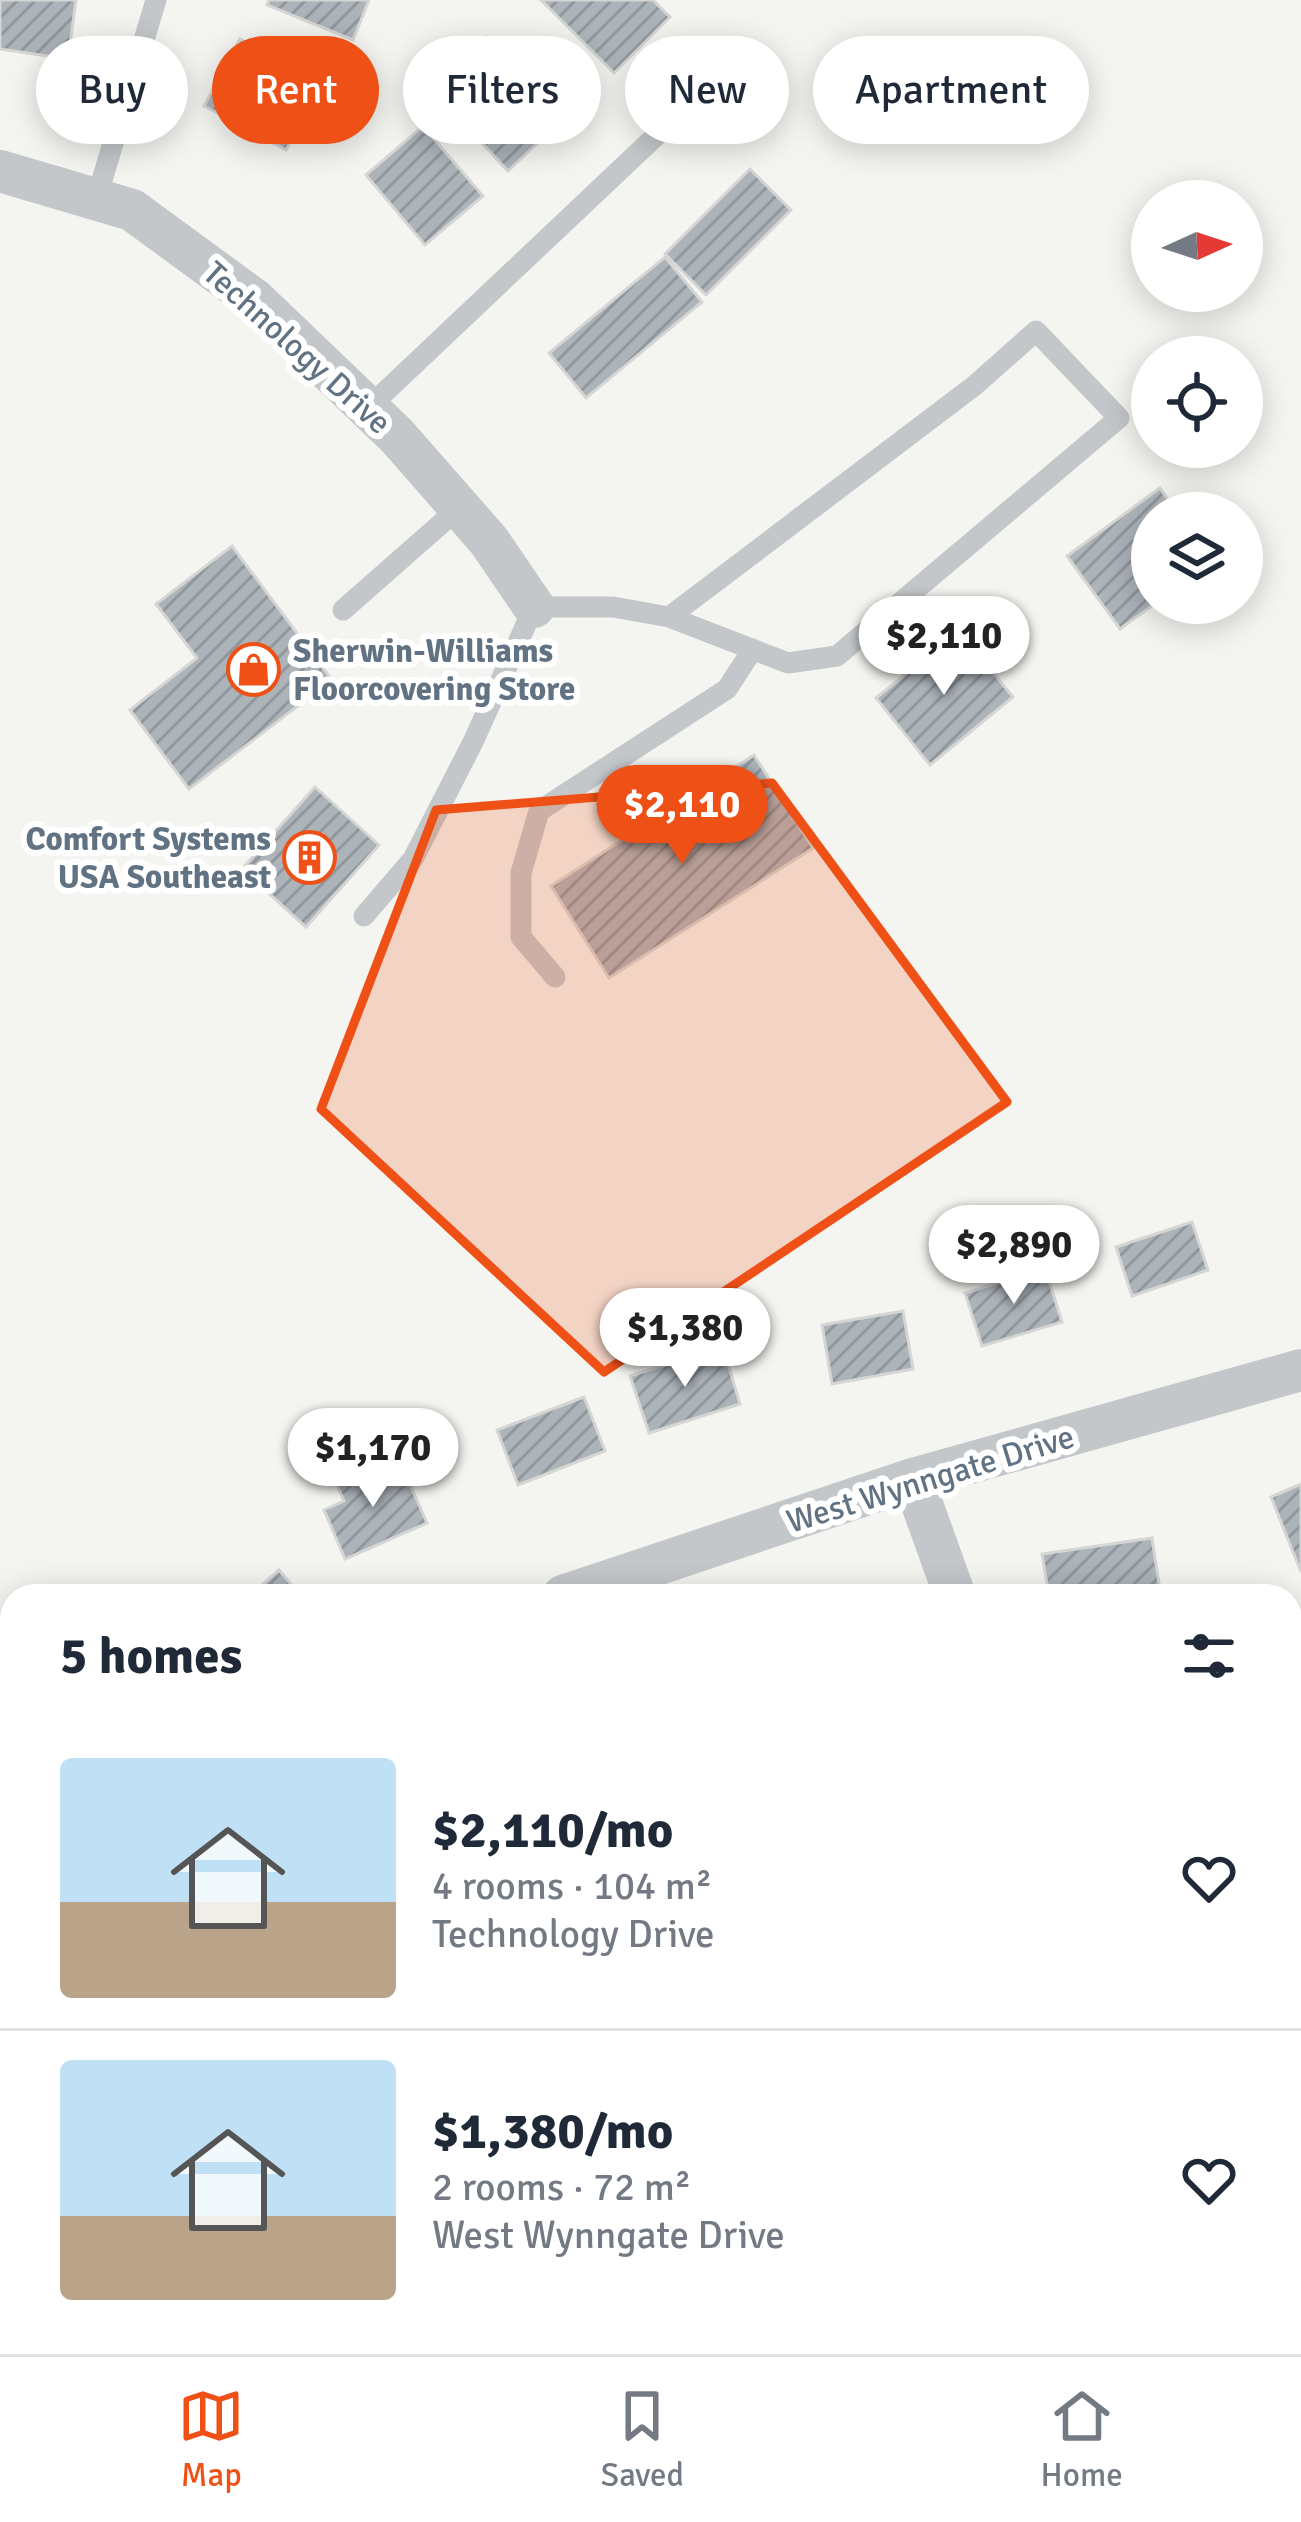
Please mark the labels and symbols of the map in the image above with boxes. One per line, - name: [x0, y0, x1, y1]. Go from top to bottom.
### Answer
- north arrow: [1131, 180, 1263, 312]
- street label: Technology Drive: [194, 253, 400, 443]
- pin: $2,110: [846, 596, 1042, 698]
- place label: Sherwin-Williams Floorcovering Store: [293, 631, 575, 710]
- shop icon: Sherwin-Williams Floorcovering Store: [226, 641, 282, 697]
- pin: $2,110: [584, 765, 780, 867]
- place label: Comfort Systems USA Southeast: [26, 819, 271, 898]
- building icon: Comfort Systems USA Southeast: [282, 829, 338, 885]
- pin: $2,890: [916, 1205, 1112, 1307]
- pin: $1,380: [587, 1288, 783, 1390]
- pin: $1,170: [275, 1408, 471, 1510]
- street label: West Wynngate Drive: [782, 1416, 1079, 1543]

